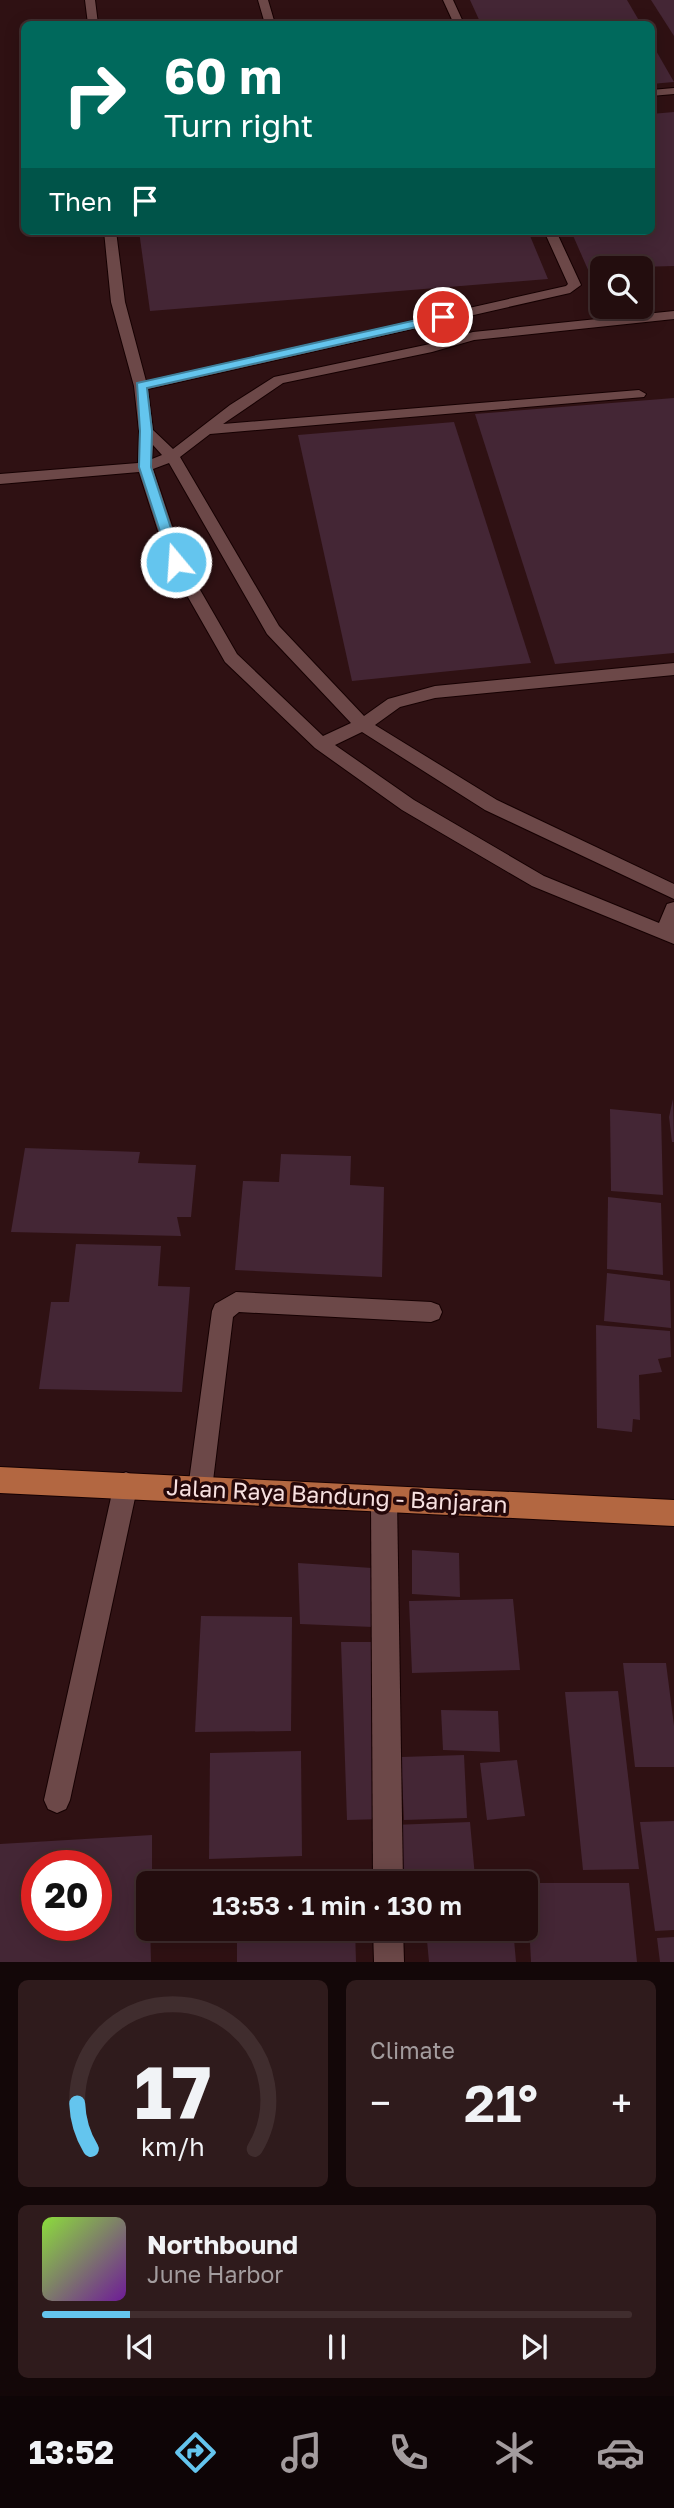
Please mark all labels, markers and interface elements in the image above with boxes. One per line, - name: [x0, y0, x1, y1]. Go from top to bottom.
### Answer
- text: 60 m: [164, 46, 282, 105]
- icon: right: [49, 49, 140, 140]
- text: Turn right: [164, 106, 313, 144]
- icon: arrive: [126, 182, 164, 220]
- text: Then: [49, 186, 112, 217]
- map controls: [590, 256, 653, 319]
- button: search: [590, 256, 653, 319]
- pin: [413, 287, 473, 347]
- icon: arrive: [424, 298, 462, 336]
- position arrow: [139, 525, 213, 599]
- street label: Jalan Raya Bandung - Banjaran: [166, 1472, 508, 1518]
- speed limit sign: 20: [21, 1850, 112, 1941]
- text: 13:53 · 1 min · 130 m: [212, 1890, 462, 1921]
- text: Climate: [370, 2036, 455, 2064]
- text: 17: [134, 2049, 212, 2136]
- text: 21°: [464, 2071, 538, 2133]
- text: −: [370, 2080, 391, 2125]
- text: +: [611, 2080, 632, 2125]
- text: km/h: [141, 2131, 205, 2162]
- text: Northbound: [147, 2229, 298, 2260]
- text: June Harbor: [147, 2260, 283, 2288]
- icon: previous: [121, 2328, 159, 2366]
- icon: pause: [318, 2328, 356, 2366]
- icon: next: [515, 2328, 553, 2366]
- icon: directions: [171, 2428, 220, 2477]
- icon: music: [277, 2428, 326, 2477]
- icon: phone: [384, 2428, 433, 2477]
- icon: climate: [490, 2428, 539, 2477]
- icon: car: [596, 2428, 645, 2477]
- text: 13:52: [29, 2433, 114, 2471]

